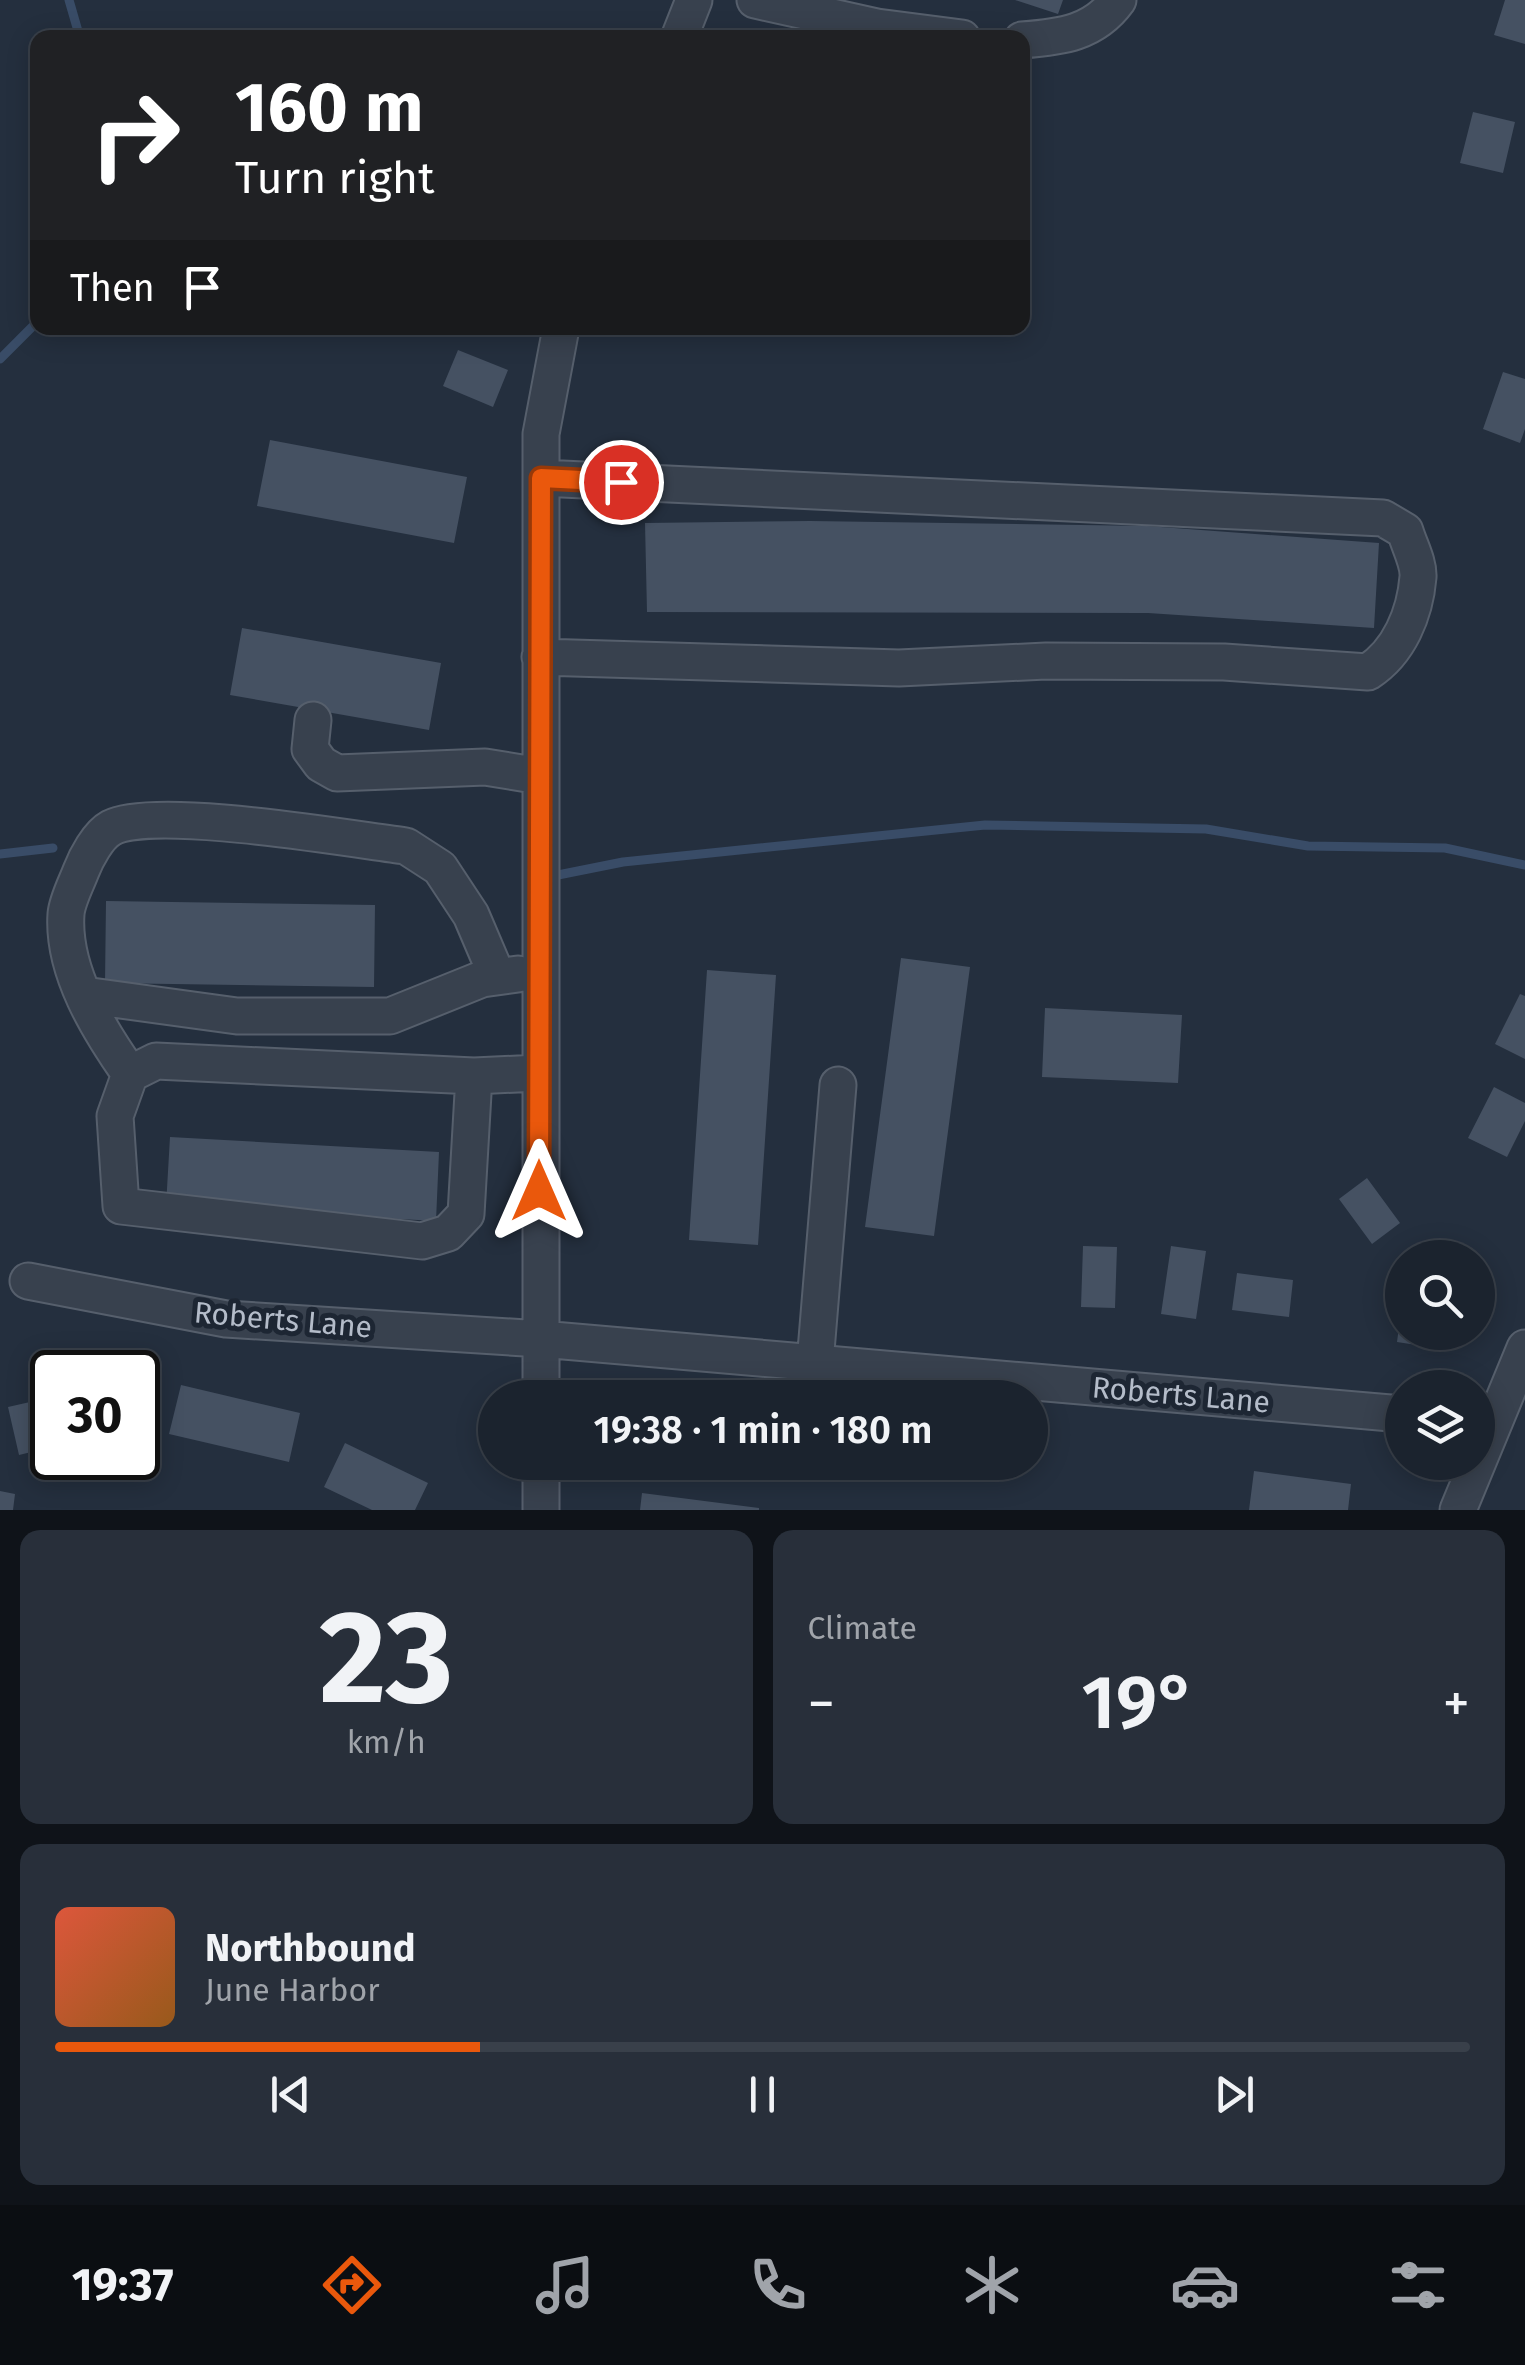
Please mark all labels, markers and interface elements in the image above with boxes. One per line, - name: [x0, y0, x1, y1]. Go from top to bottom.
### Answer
- text: 160 m: [235, 66, 424, 150]
- icon: right: [70, 70, 200, 200]
- text: Turn right: [235, 151, 434, 205]
- icon: arrive: [175, 260, 230, 315]
- text: Then: [70, 265, 155, 311]
- pin: [579, 440, 664, 525]
- icon: arrive: [594, 455, 649, 510]
- position arrow: [487, 1139, 591, 1243]
- map controls: [1385, 1240, 1495, 1480]
- button: search: [1385, 1240, 1495, 1350]
- street label: Roberts Lane: [192, 1294, 374, 1346]
- speed limit sign: 30: [30, 1350, 160, 1480]
- street label: Roberts Lane: [1090, 1369, 1272, 1421]
- button: layers: [1385, 1370, 1495, 1480]
- text: 19:38 · 1 min · 180 m: [594, 1407, 932, 1453]
- text: 23: [319, 1580, 453, 1736]
- text: Climate: [808, 1609, 917, 1647]
- text: 19°: [1081, 1658, 1196, 1748]
- text: −: [808, 1671, 835, 1737]
- text: +: [1443, 1671, 1470, 1737]
- text: km/h: [347, 1723, 426, 1761]
- text: Northbound: [205, 1925, 416, 1971]
- text: June Harbor: [205, 1971, 380, 2009]
- icon: previous: [263, 2067, 318, 2122]
- icon: pause: [735, 2067, 790, 2122]
- icon: next: [1207, 2067, 1262, 2122]
- icon: directions: [317, 2250, 387, 2320]
- icon: music: [530, 2250, 600, 2320]
- icon: phone: [743, 2250, 813, 2320]
- icon: climate: [957, 2250, 1027, 2320]
- icon: car: [1170, 2250, 1240, 2320]
- icon: filters: [1383, 2250, 1453, 2320]
- text: 19:37: [72, 2258, 173, 2312]

